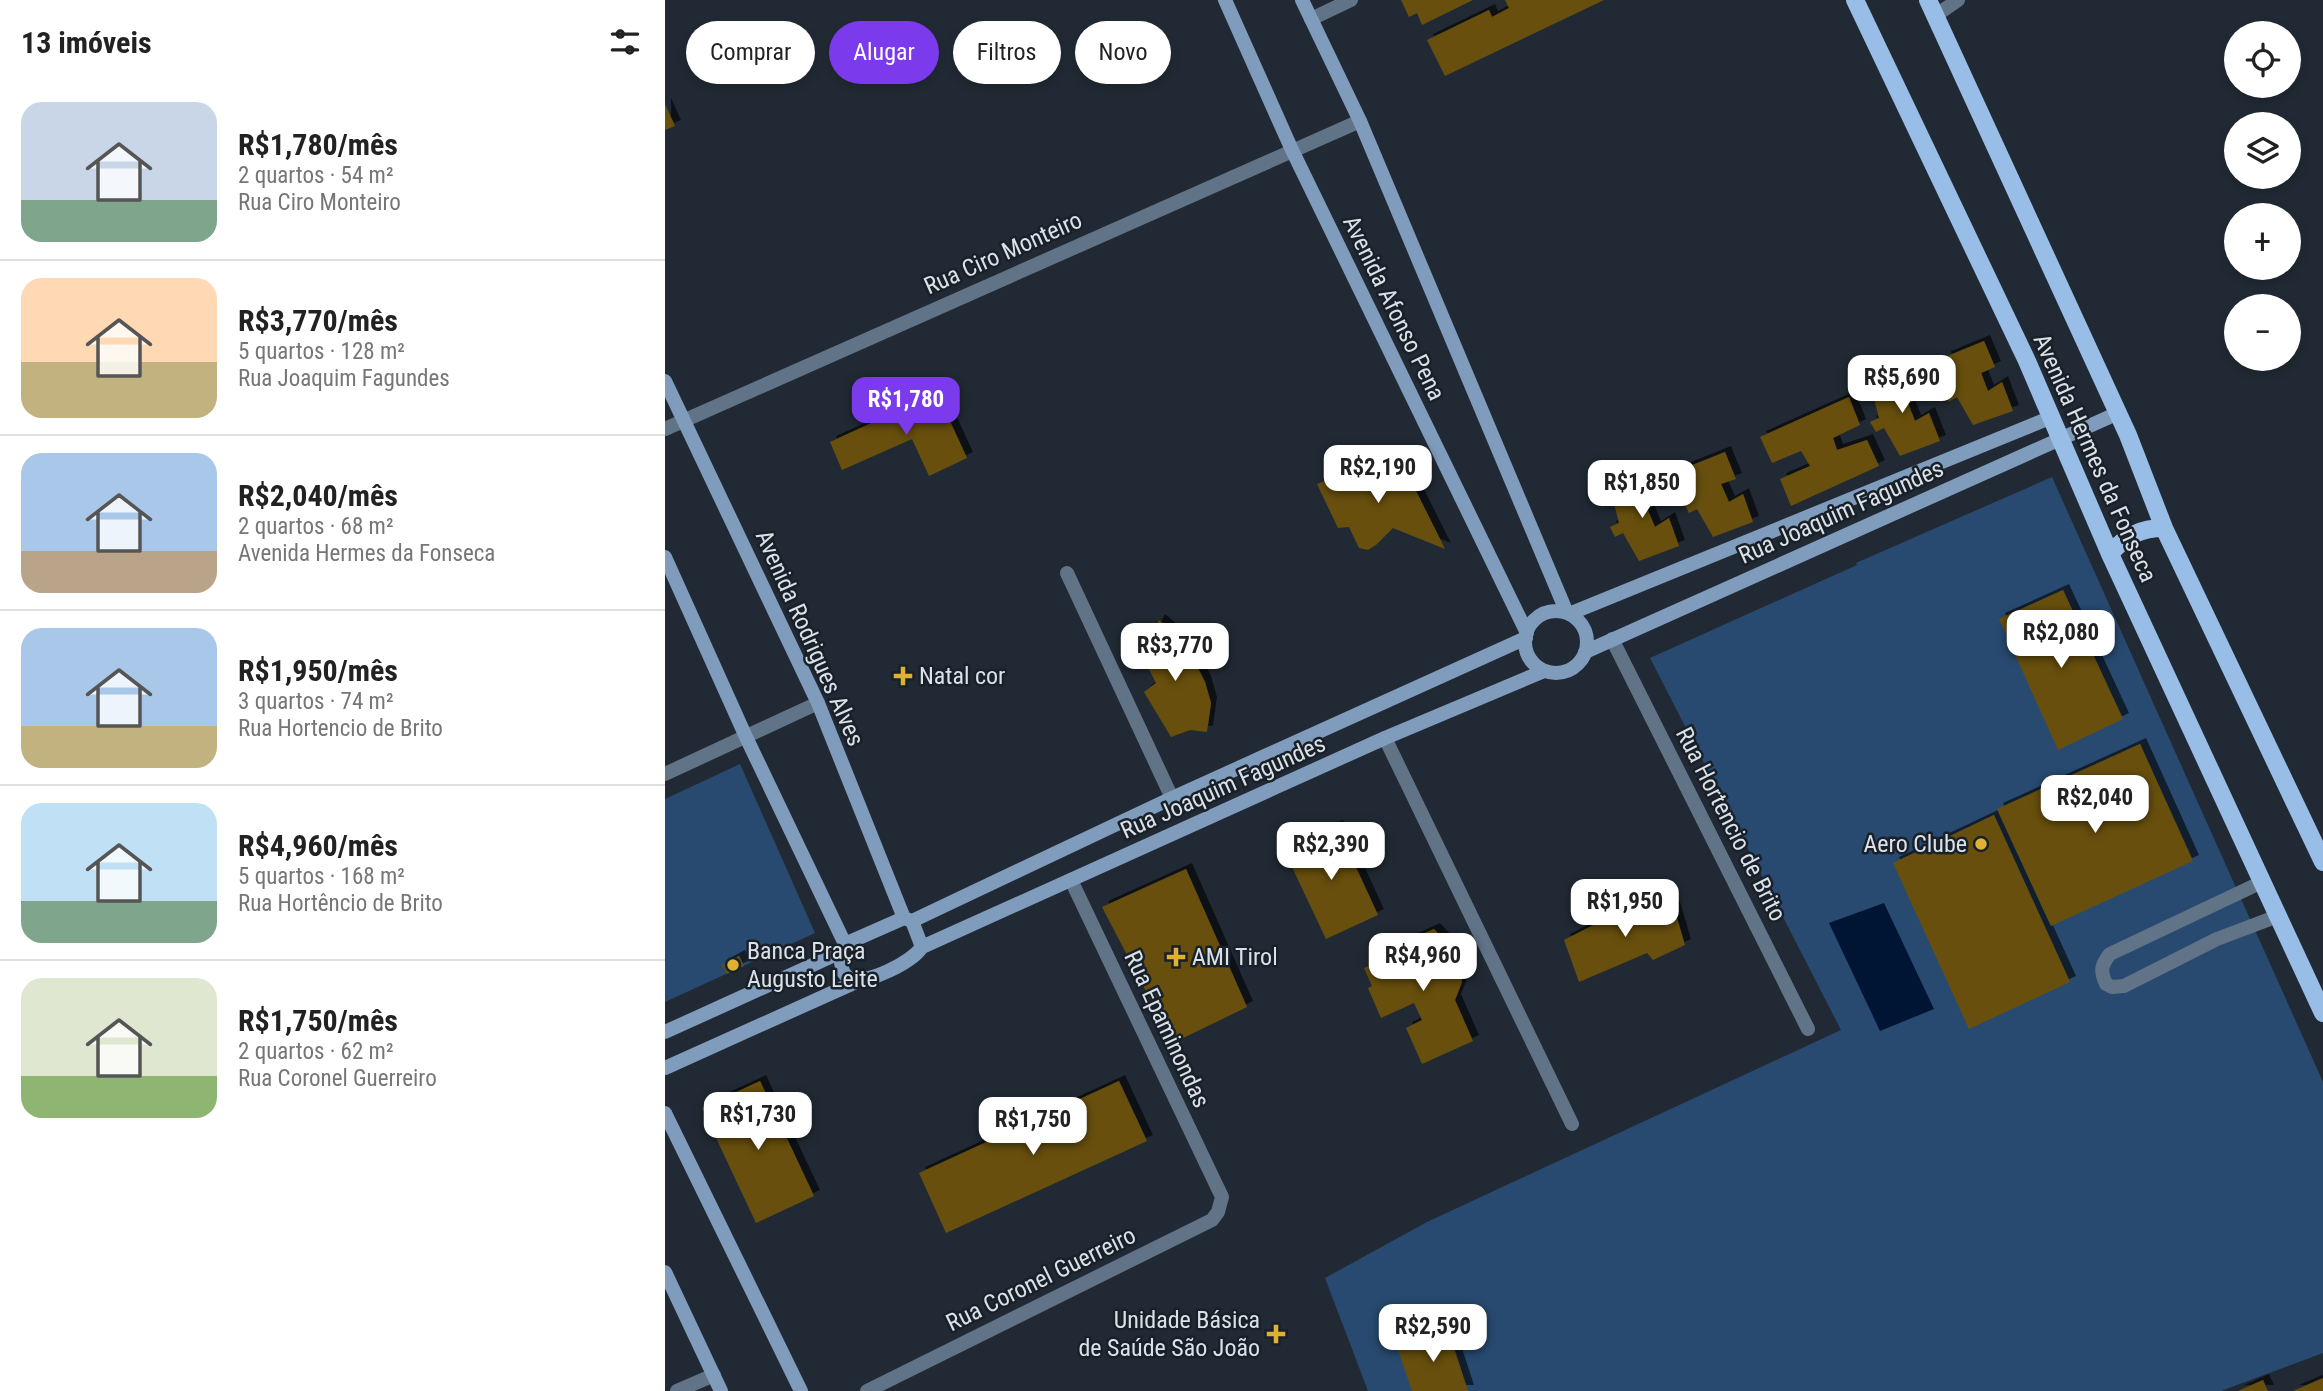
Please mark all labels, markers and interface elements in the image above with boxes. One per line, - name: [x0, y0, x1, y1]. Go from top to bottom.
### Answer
- chip: Comprar: [686, 21, 815, 84]
- chip: Alugar: [829, 21, 939, 84]
- chip: Filtros: [953, 21, 1061, 84]
- chip: Novo: [1075, 21, 1171, 84]
- map controls: [2224, 21, 2301, 371]
- button: locate: [2224, 21, 2301, 98]
- icon: filters: [606, 23, 644, 61]
- text: 13 imóveis: [21, 25, 152, 60]
- button: layers: [2224, 112, 2301, 189]
- text: R$1,780/mês: [238, 127, 398, 162]
- icon: home: [77, 130, 161, 214]
- text: 2 quartos · 54 m²: [238, 162, 394, 189]
- text: Rua Ciro Monteiro: [238, 189, 401, 216]
- button: +: [2224, 203, 2301, 280]
- street label: Rua Ciro Monteiro: [920, 206, 1086, 300]
- street label: Avenida Afonso Pena: [1337, 211, 1451, 405]
- button: −: [2224, 294, 2301, 371]
- text: R$3,770/mês: [238, 303, 398, 338]
- icon: home: [77, 306, 161, 390]
- street label: Avenida Hermes da Fonseca: [2028, 330, 2162, 586]
- text: 5 quartos · 128 m²: [238, 338, 405, 365]
- pin: R$5,690: [1837, 356, 1967, 415]
- text: R$5,690: [1864, 364, 1940, 391]
- text: Rua Joaquim Fagundes: [238, 365, 450, 392]
- pin: R$1,780: [841, 378, 971, 437]
- text: R$1,780: [868, 386, 944, 413]
- pin: R$2,190: [1313, 446, 1443, 505]
- text: R$2,190: [1340, 454, 1416, 481]
- street label: Rua Joaquim Fagundes: [1734, 454, 1948, 570]
- pin: R$1,850: [1577, 461, 1707, 520]
- text: R$1,850: [1604, 469, 1680, 496]
- text: R$2,040/mês: [238, 478, 398, 513]
- icon: home: [77, 481, 161, 565]
- text: 2 quartos · 68 m²: [238, 513, 394, 540]
- street label: Avenida Rodrigues Alves: [750, 526, 870, 750]
- text: Avenida Hermes da Fonseca: [238, 540, 495, 567]
- pin: R$2,080: [1996, 610, 2126, 670]
- text: R$2,080: [2023, 619, 2099, 646]
- pin: R$3,770: [1110, 624, 1240, 683]
- text: R$3,770: [1137, 632, 1213, 659]
- text: R$1,950/mês: [238, 653, 398, 688]
- icon: home: [77, 656, 161, 740]
- place label: Natal cor: [919, 662, 1005, 690]
- marker: Natal cor: [893, 666, 913, 686]
- text: 3 quartos · 74 m²: [238, 688, 394, 715]
- text: Rua Hortencio de Brito: [238, 715, 443, 742]
- street label: Rua Hortencio de Brito: [1670, 722, 1792, 926]
- street label: Rua Joaquim Fagundes: [1116, 729, 1330, 845]
- pin: R$2,040: [2030, 776, 2160, 835]
- text: R$2,040: [2057, 784, 2133, 811]
- pin: R$2,390: [1266, 822, 1396, 882]
- text: R$4,960/mês: [238, 828, 398, 863]
- place label: Aero Clube: [1863, 830, 1967, 858]
- icon: home: [77, 831, 161, 915]
- text: R$2,390: [1293, 831, 1369, 858]
- marker: Aero Clube: [1973, 836, 1989, 852]
- text: 5 quartos · 168 m²: [238, 863, 405, 890]
- pin: R$1,950: [1560, 880, 1690, 939]
- text: R$1,950: [1587, 888, 1663, 915]
- text: Rua Hortêncio de Brito: [238, 890, 443, 917]
- pin: R$4,960: [1358, 934, 1488, 993]
- place label: Banca Praça Augusto Leite: [747, 937, 878, 993]
- text: R$4,960: [1385, 942, 1461, 969]
- place label: AMI Tirol: [1192, 943, 1278, 971]
- street label: Rua Epaminondas: [1118, 946, 1216, 1112]
- marker: AMI Tirol: [1166, 947, 1186, 967]
- marker: Banca Praça Augusto Leite: [725, 957, 741, 973]
- text: R$1,750/mês: [238, 1003, 398, 1038]
- icon: home: [77, 1006, 161, 1090]
- text: 2 quartos · 62 m²: [238, 1038, 394, 1065]
- text: Rua Coronel Guerreiro: [238, 1065, 437, 1092]
- pin: R$1,730: [693, 1092, 823, 1152]
- pin: R$1,750: [968, 1098, 1098, 1157]
- text: R$1,730: [720, 1101, 796, 1128]
- text: R$1,750: [995, 1106, 1071, 1133]
- street label: Rua Coronel Guerreiro: [942, 1221, 1140, 1337]
- pin: R$2,590: [1368, 1304, 1498, 1364]
- place label: Unidade Básica de Saúde São João: [1078, 1306, 1260, 1362]
- text: R$2,590: [1395, 1313, 1471, 1340]
- marker: Unidade Básica de Saúde São João: [1266, 1324, 1286, 1344]

